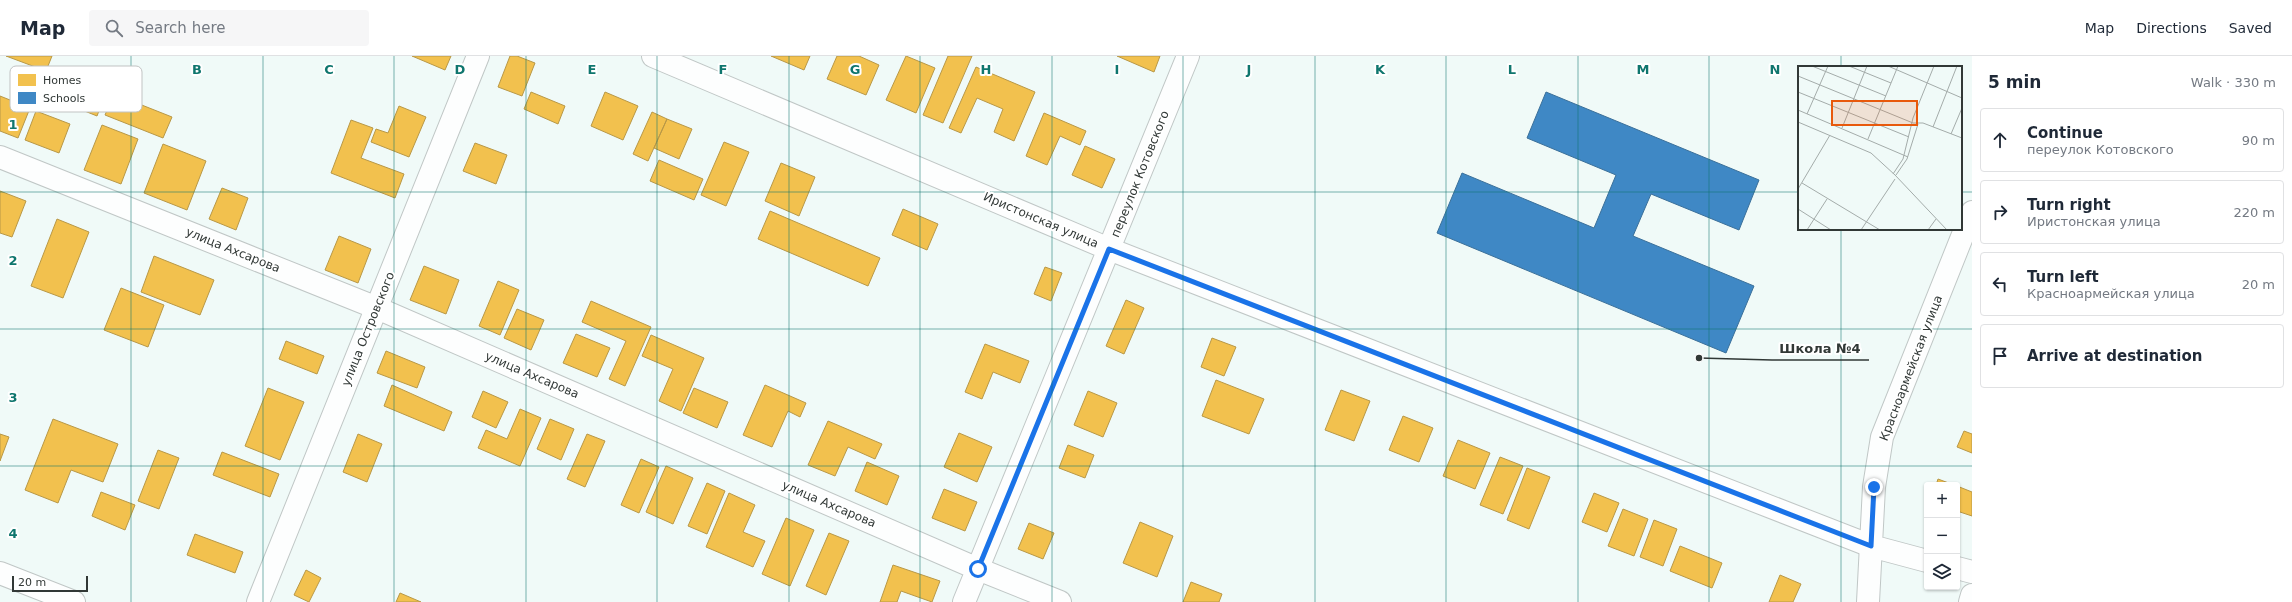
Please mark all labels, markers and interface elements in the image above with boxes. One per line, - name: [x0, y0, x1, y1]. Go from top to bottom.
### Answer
- search box: [89, 10, 369, 46]
- text: Map: [20, 17, 65, 39]
- icon: search: [103, 17, 125, 39]
- text: Search here: [135, 19, 225, 37]
- text: Map: [2085, 20, 2114, 36]
- text: Directions: [2136, 20, 2207, 36]
- text: Saved: [2229, 20, 2272, 36]
- text: B: [192, 62, 202, 77]
- text: C: [324, 62, 334, 77]
- text: D: [455, 62, 466, 77]
- text: E: [588, 62, 596, 77]
- text: F: [719, 62, 727, 77]
- text: G: [850, 62, 860, 77]
- text: H: [981, 62, 991, 77]
- text: I: [1115, 62, 1119, 77]
- text: J: [1246, 62, 1251, 77]
- text: K: [1375, 62, 1386, 77]
- text: L: [1508, 62, 1516, 77]
- text: M: [1637, 62, 1649, 77]
- text: N: [1770, 62, 1780, 77]
- legend: [10, 66, 142, 112]
- inset map: [1798, 66, 1962, 230]
- text: 5 min: [1988, 72, 2041, 92]
- text: Homes: [43, 74, 81, 87]
- text: Walk · 330 m: [2191, 75, 2276, 90]
- text: Schools: [43, 92, 86, 105]
- street label: переулок Котовского: [1108, 109, 1172, 239]
- text: 1: [8, 117, 18, 132]
- text: Continue: [2027, 124, 2103, 142]
- icon: ahead: [1989, 129, 2011, 151]
- text: 90 m: [2242, 133, 2275, 148]
- text: переулок Котовского: [2027, 142, 2174, 157]
- street label: Иристонская улица: [981, 189, 1101, 251]
- text: Turn right: [2027, 196, 2111, 214]
- icon: right: [1989, 201, 2011, 223]
- text: 220 m: [2233, 205, 2275, 220]
- text: Иристонская улица: [2027, 214, 2161, 229]
- street label: улица Ахсарова: [184, 225, 282, 275]
- text: 2: [8, 253, 18, 268]
- text: Turn left: [2027, 268, 2099, 286]
- street label: улица Островского: [339, 270, 397, 388]
- icon: left: [1989, 273, 2011, 295]
- text: 20 m: [2242, 277, 2275, 292]
- text: Красноармейская улица: [2027, 286, 2195, 301]
- street label: Красноармейская улица: [1877, 293, 1945, 443]
- callout: Школа №4: [1772, 335, 1869, 360]
- text: Школа №4: [1779, 341, 1861, 356]
- icon: arrive: [1989, 345, 2011, 367]
- text: Arrive at destination: [2027, 347, 2202, 365]
- street label: улица Ахсарова: [483, 349, 581, 401]
- text: 3: [8, 390, 18, 405]
- street label: улица Ахсарова: [780, 478, 878, 530]
- route end: [1865, 478, 1883, 496]
- map controls: [1924, 482, 1960, 590]
- button: +: [1924, 482, 1960, 518]
- button: −: [1924, 518, 1960, 554]
- text: 4: [8, 526, 18, 541]
- button: layers: [1924, 554, 1960, 590]
- route start: [969, 560, 987, 578]
- scale bar: [12, 574, 88, 593]
- text: 20 m: [18, 576, 46, 589]

